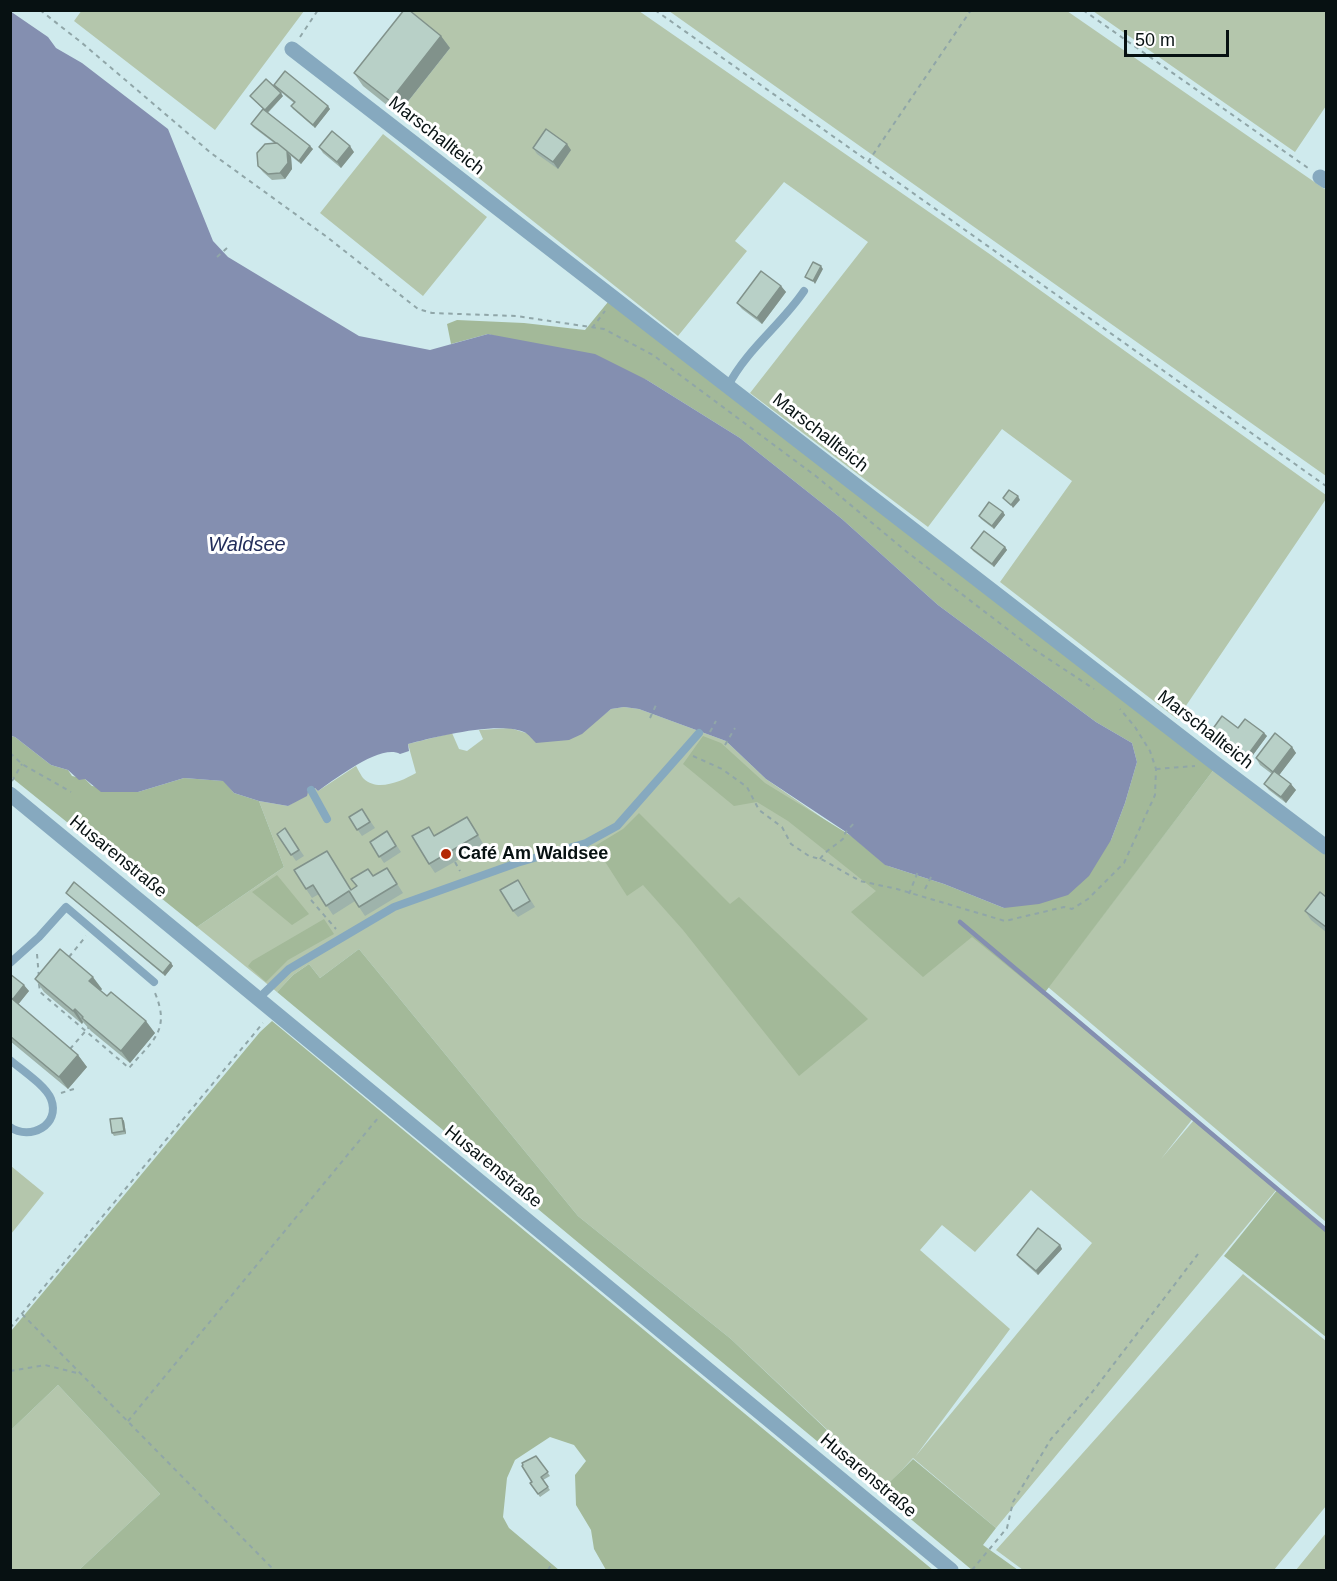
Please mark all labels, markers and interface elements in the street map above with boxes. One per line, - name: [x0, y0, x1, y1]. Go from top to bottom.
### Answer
- scale bar: [1127, 18, 1232, 56]
- text: 50 m: [1135, 30, 1175, 50]
- street label: Marschallteich: [384, 92, 488, 180]
- street label: Marschallteich: [768, 389, 872, 477]
- water label: Waldsee: [208, 533, 286, 557]
- street label: Marschallteich: [1153, 686, 1257, 774]
- street label: Husarenstraße: [65, 811, 171, 903]
- place label: Café Am Waldsee: [458, 843, 608, 865]
- marker: Café Am Waldsee: [439, 847, 453, 861]
- street label: Husarenstraße: [440, 1121, 546, 1213]
- street label: Husarenstraße: [815, 1429, 921, 1523]

